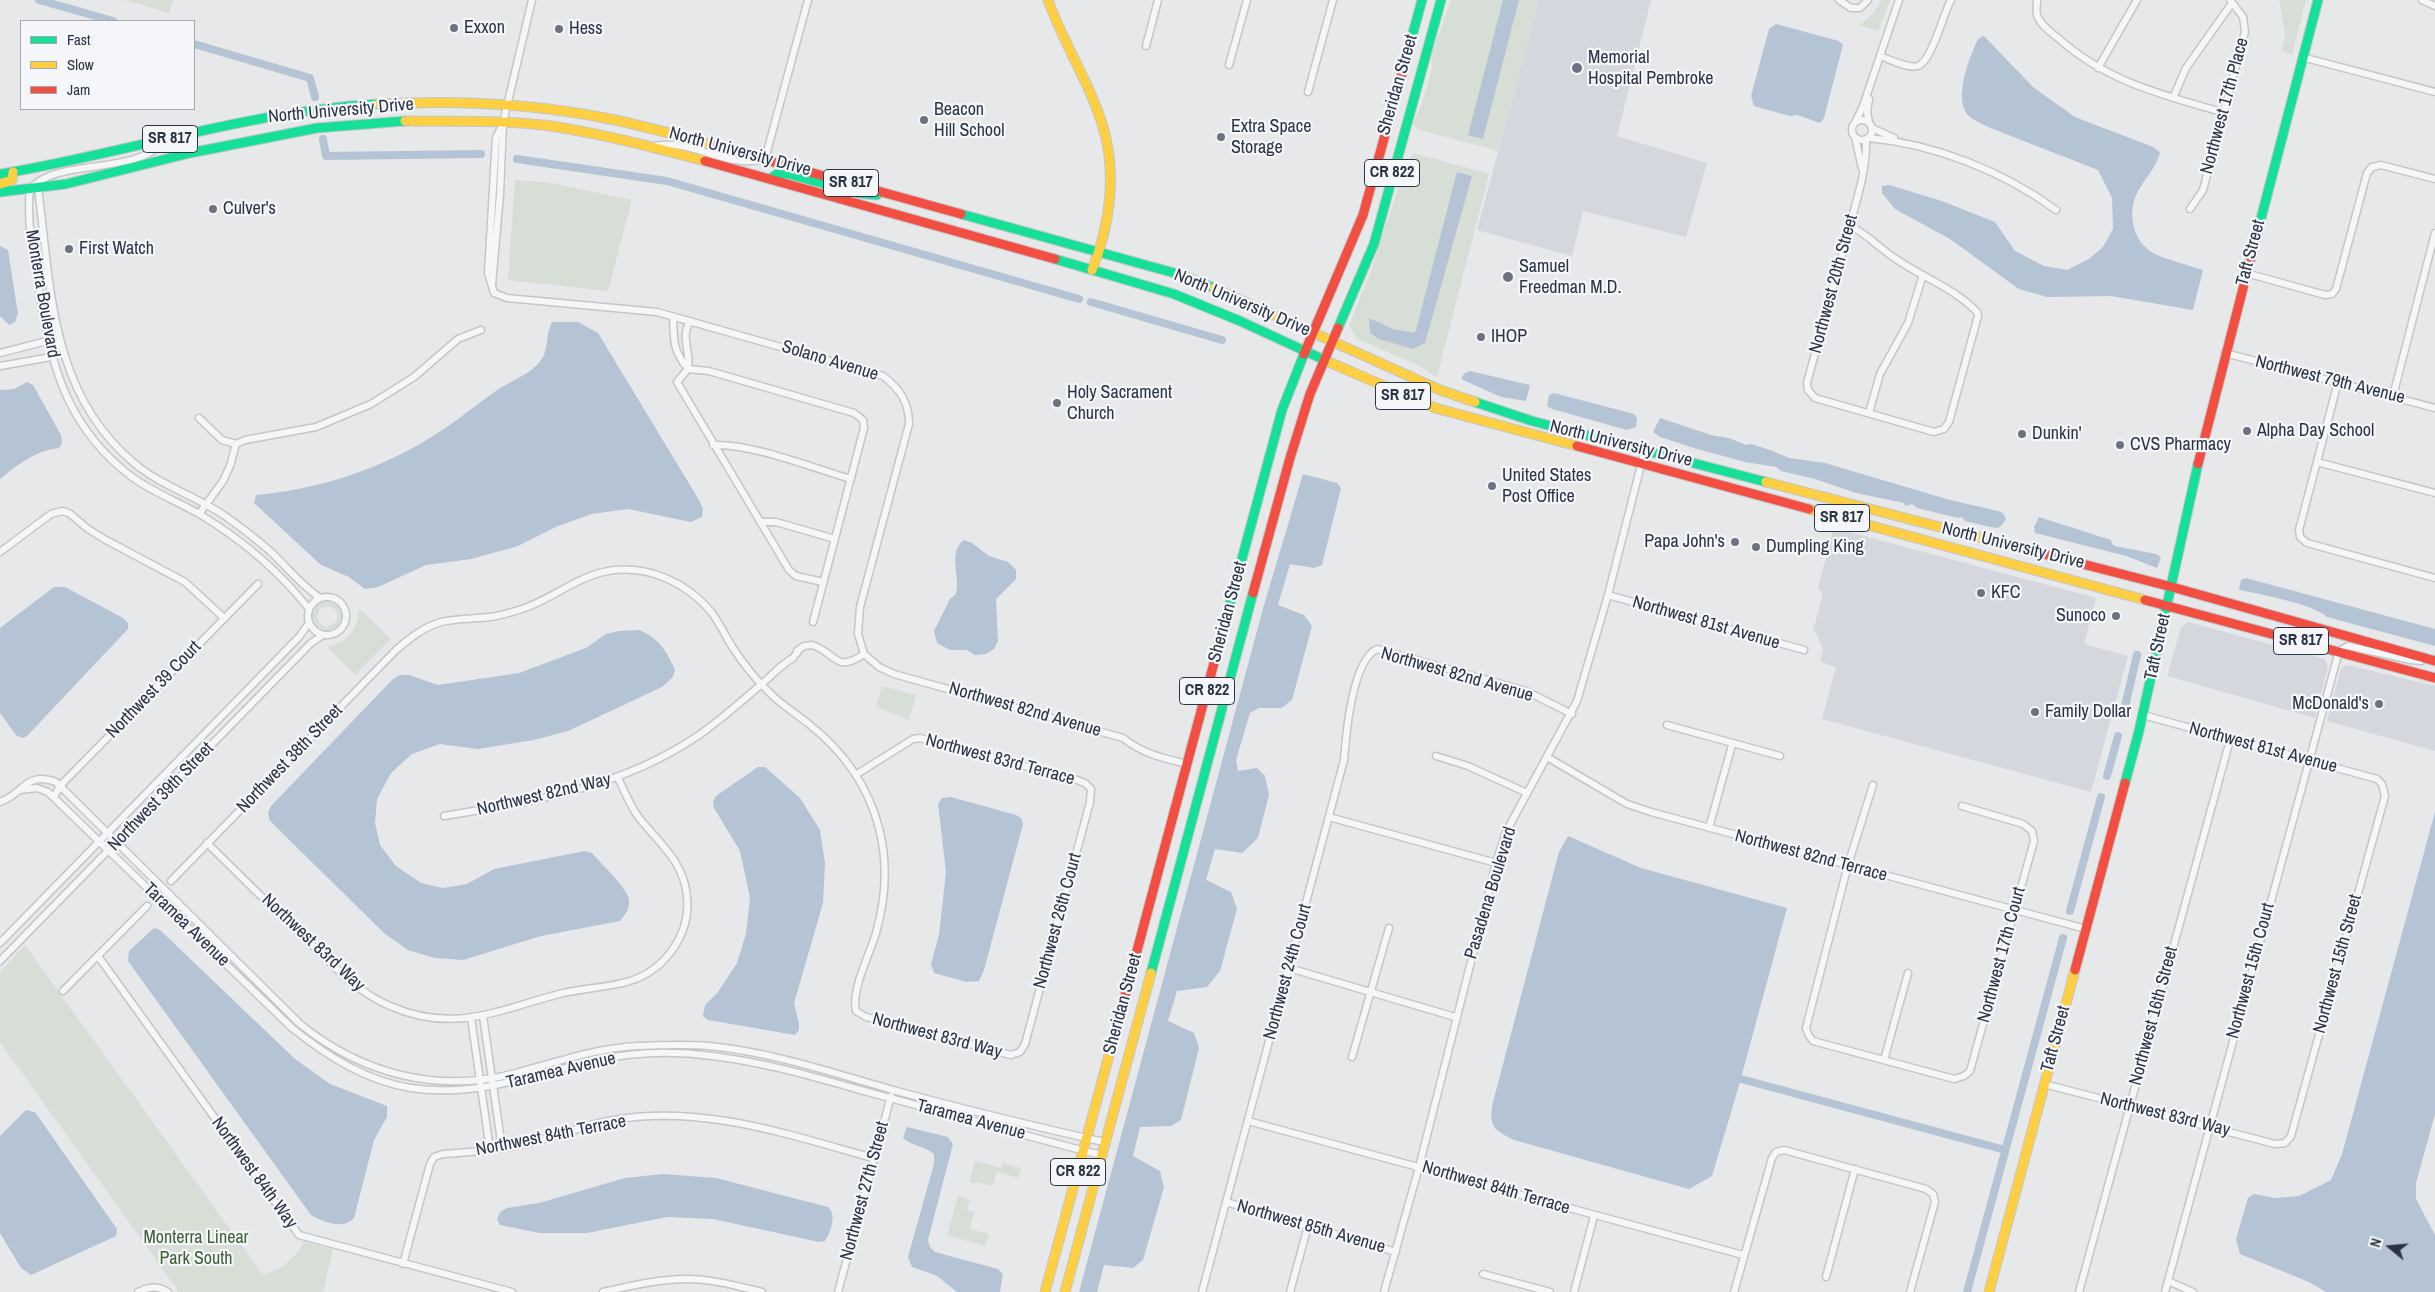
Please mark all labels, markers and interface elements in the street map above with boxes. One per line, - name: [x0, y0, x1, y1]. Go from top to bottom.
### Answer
- place label: Exxon: [464, 17, 505, 39]
- place label: Hess: [569, 18, 603, 40]
- legend: [20, 20, 195, 110]
- marker: Exxon: [448, 22, 460, 34]
- marker: Hess: [553, 23, 565, 35]
- text: Fast: [67, 29, 90, 50]
- street label: Sheridan Street: [1373, 32, 1423, 138]
- street label: Northwest 17th Place: [2196, 35, 2254, 177]
- place label: Memorial Hospital Pembroke: [1588, 47, 1714, 90]
- text: Slow: [67, 54, 94, 75]
- marker: Memorial Hospital Pembroke: [1570, 61, 1584, 75]
- text: Jam: [67, 79, 90, 100]
- street label: North University Drive: [267, 94, 415, 128]
- place label: Beacon Hill School: [934, 99, 1005, 142]
- marker: Beacon Hill School: [918, 114, 930, 126]
- place label: Extra Space Storage: [1231, 116, 1311, 158]
- street label: North University Drive: [667, 123, 813, 181]
- road number: SR 817: [142, 126, 198, 152]
- marker: Extra Space Storage: [1215, 131, 1227, 143]
- road number: CR 822: [1364, 160, 1420, 187]
- road number: SR 817: [824, 170, 878, 197]
- place label: Culver's: [223, 198, 276, 220]
- marker: Culver's: [207, 203, 219, 215]
- street label: Northwest 20th Street: [1805, 212, 1863, 356]
- street label: Taft Street: [2232, 218, 2270, 288]
- street label: Monterra Boulevard: [20, 228, 64, 360]
- place label: First Watch: [79, 238, 154, 260]
- marker: First Watch: [63, 243, 75, 255]
- place label: Samuel Freedman M.D.: [1519, 256, 1622, 298]
- street label: North University Drive: [1171, 265, 1313, 341]
- marker: Samuel Freedman M.D.: [1501, 270, 1515, 284]
- place label: IHOP: [1491, 326, 1527, 348]
- marker: IHOP: [1475, 331, 1487, 343]
- street label: Solano Avenue: [779, 336, 881, 386]
- street label: Northwest 79th Avenue: [2253, 351, 2407, 409]
- place label: Holy Sacrament Church: [1067, 382, 1172, 424]
- road number: SR 817: [1376, 382, 1430, 410]
- marker: Holy Sacrament Church: [1051, 397, 1063, 409]
- street label: North University Drive: [1548, 416, 1694, 472]
- place label: Alpha Day School: [2257, 420, 2374, 442]
- place label: Dunkin': [2032, 423, 2082, 445]
- marker: Alpha Day School: [2241, 425, 2253, 437]
- marker: Dunkin': [2016, 428, 2028, 440]
- place label: CVS Pharmacy: [2130, 434, 2231, 456]
- marker: CVS Pharmacy: [2114, 439, 2126, 451]
- place label: United States Post Office: [1502, 465, 1591, 508]
- marker: United States Post Office: [1486, 480, 1498, 492]
- road number: SR 817: [1814, 504, 1870, 532]
- street label: North University Drive: [1940, 518, 2086, 574]
- place label: Papa John's: [1644, 531, 1725, 553]
- marker: Papa John's: [1729, 536, 1741, 548]
- place label: Dumpling King: [1766, 536, 1864, 558]
- marker: Dumpling King: [1750, 541, 1762, 553]
- street label: Sheridan Street: [1204, 559, 1252, 665]
- place label: KFC: [1991, 582, 2021, 604]
- marker: KFC: [1975, 587, 1987, 599]
- street label: Northwest 81st Avenue: [1630, 592, 1782, 654]
- place label: Sunoco: [2056, 605, 2106, 627]
- marker: Sunoco: [2110, 610, 2122, 622]
- street label: Taft Street: [2140, 612, 2176, 682]
- road number: SR 817: [2274, 627, 2328, 654]
- street label: Northwest 39 Court: [102, 637, 206, 743]
- street label: Northwest 82nd Avenue: [1378, 643, 1536, 707]
- street label: Northwest 82nd Avenue: [946, 678, 1104, 742]
- road number: CR 822: [1180, 678, 1234, 704]
- place label: McDonald's: [2292, 693, 2369, 715]
- marker: McDonald's: [2373, 698, 2385, 710]
- street label: Northwest 38th Street: [233, 700, 347, 818]
- place label: Family Dollar: [2045, 701, 2131, 723]
- marker: Family Dollar: [2029, 706, 2041, 718]
- street label: Northwest 81st Avenue: [2187, 718, 2339, 778]
- street label: Northwest 83rd Terrace: [923, 730, 1077, 790]
- street label: Northwest 39th Street: [104, 738, 218, 856]
- street label: Northwest 82nd Way: [475, 769, 613, 821]
- street label: Pasadena Boulevard: [1461, 824, 1521, 962]
- street label: Northwest 82nd Terrace: [1733, 825, 1889, 887]
- street label: Northwest 26th Court: [1030, 851, 1086, 991]
- street label: Taramea Avenue: [138, 878, 234, 972]
- street label: Northwest 17th Court: [1974, 885, 2030, 1025]
- street label: Northwest 83rd Way: [257, 890, 369, 996]
- street label: Northwest 15th Street: [2309, 892, 2367, 1036]
- street label: Northwest 15th Court: [2223, 901, 2279, 1041]
- street label: Northwest 24th Court: [1260, 902, 1316, 1042]
- street label: Northwest 16th Street: [2125, 944, 2183, 1088]
- street label: Sheridan Street: [1099, 951, 1147, 1057]
- street label: Taft Street: [2037, 1004, 2075, 1074]
- street label: Northwest 83rd Way: [870, 1008, 1004, 1064]
- street label: Taramea Avenue: [504, 1048, 618, 1094]
- street label: Northwest 83rd Way: [2098, 1088, 2232, 1142]
- street label: Taramea Avenue: [914, 1095, 1028, 1145]
- street label: Northwest 84th Terrace: [474, 1111, 628, 1161]
- street label: Northwest 84th Way: [206, 1113, 302, 1233]
- street label: Northwest 27th Street: [836, 1119, 894, 1263]
- street label: Northwest 84th Terrace: [1420, 1157, 1572, 1219]
- road number: CR 822: [1050, 1158, 1106, 1186]
- street label: Northwest 85th Avenue: [1234, 1196, 1388, 1258]
- north arrow: [2365, 1222, 2415, 1272]
- park label: Monterra Linear Park South: [143, 1227, 249, 1270]
- text: N: [2366, 1236, 2385, 1249]

